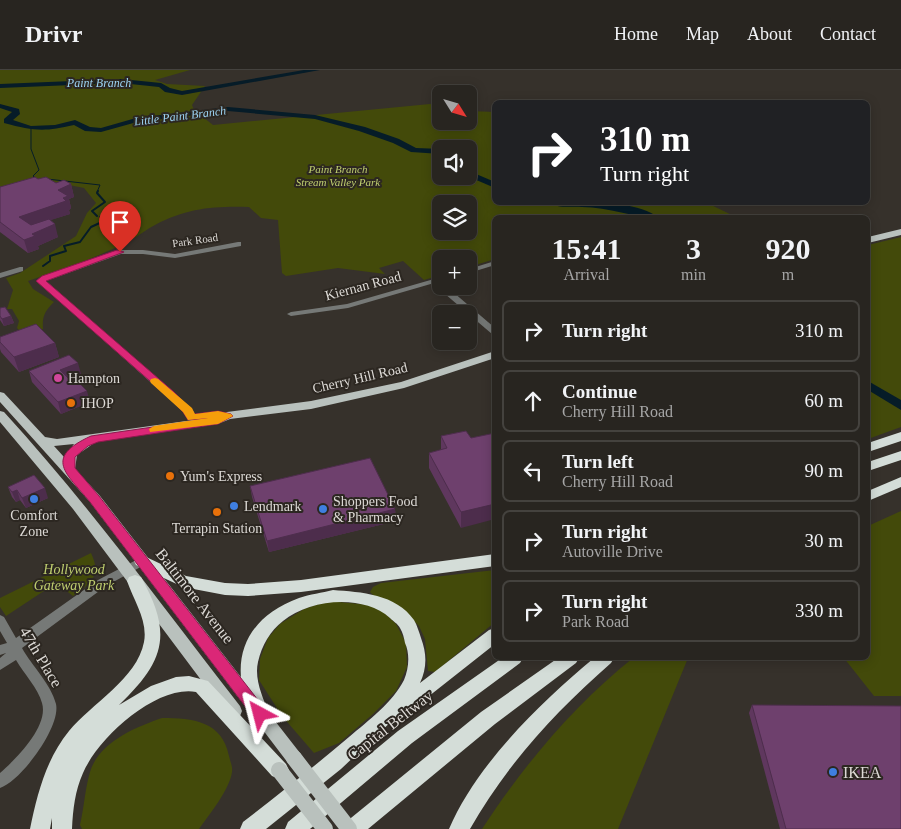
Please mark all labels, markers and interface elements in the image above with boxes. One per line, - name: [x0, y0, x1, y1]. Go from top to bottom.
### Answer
- text: Drivr: [25, 21, 82, 47]
- text: Home: [614, 24, 658, 44]
- text: Map: [686, 24, 719, 44]
- text: About: [747, 24, 792, 44]
- text: Contact: [820, 24, 876, 44]
- water label: Paint Branch: [66, 76, 131, 90]
- north arrow: [432, 85, 478, 130]
- map controls: [432, 85, 477, 350]
- water label: Little Paint Branch: [132, 103, 227, 129]
- icon: right: [517, 120, 582, 185]
- text: 310 m: [600, 120, 690, 159]
- button: sound: [432, 140, 477, 185]
- text: Turn right: [600, 161, 689, 186]
- park label: Paint Branch Stream Valley Park: [296, 163, 381, 188]
- button: layers: [432, 195, 477, 240]
- pin: [99, 201, 141, 252]
- icon: arrive: [106, 208, 134, 236]
- street label: Park Road: [171, 231, 219, 249]
- text: 15:41: [552, 232, 622, 265]
- text: 3: [686, 232, 701, 265]
- text: 920: [765, 232, 810, 265]
- button: +: [432, 250, 477, 295]
- text: Arrival: [563, 266, 610, 283]
- text: min: [681, 266, 706, 283]
- text: m: [782, 266, 794, 283]
- street label: Kiernan Road: [323, 269, 403, 303]
- button: −: [432, 305, 477, 350]
- icon: right: [519, 317, 547, 345]
- text: Turn right: [562, 320, 647, 341]
- text: 310 m: [795, 320, 843, 341]
- street label: Cherry Hill Road: [311, 360, 409, 396]
- place label: Hampton: [68, 371, 120, 386]
- marker: Hampton: [52, 372, 64, 384]
- text: Continue: [562, 381, 637, 402]
- icon: ahead: [519, 387, 547, 415]
- text: 60 m: [804, 390, 843, 411]
- place label: IHOP: [81, 396, 114, 411]
- marker: IHOP: [65, 397, 77, 409]
- text: Cherry Hill Road: [562, 403, 673, 420]
- text: Turn left: [562, 451, 634, 472]
- icon: left: [519, 457, 547, 485]
- text: 90 m: [804, 460, 843, 481]
- place label: Yum's Express: [180, 469, 262, 484]
- marker: Yum's Express: [164, 470, 176, 482]
- text: Cherry Hill Road: [562, 473, 673, 490]
- marker: Comfort Zone: [28, 493, 40, 505]
- place label: Shoppers Food & Pharmacy: [333, 494, 417, 525]
- place label: Lendmark: [244, 499, 302, 514]
- marker: Lendmark: [228, 500, 240, 512]
- marker: Shoppers Food & Pharmacy: [317, 503, 329, 515]
- marker: Terrapin Station: [211, 506, 223, 518]
- place label: Comfort Zone: [10, 508, 58, 539]
- place label: Terrapin Station: [172, 521, 262, 536]
- text: Turn right: [562, 521, 647, 542]
- icon: right: [519, 527, 547, 555]
- text: 30 m: [804, 530, 843, 551]
- text: Autoville Drive: [562, 543, 663, 560]
- street label: Baltimore Avenue: [153, 545, 237, 647]
- park label: Hollywood Gateway Park: [34, 562, 115, 593]
- text: Turn right: [562, 591, 647, 612]
- icon: right: [519, 597, 547, 625]
- text: 330 m: [795, 600, 843, 621]
- text: Park Road: [562, 613, 629, 630]
- street label: 47th Place: [16, 624, 66, 690]
- street label: Capital Beltway: [344, 686, 437, 764]
- position arrow: [233, 687, 285, 739]
- place label: IKEA: [843, 764, 882, 781]
- marker: IKEA: [827, 766, 839, 778]

